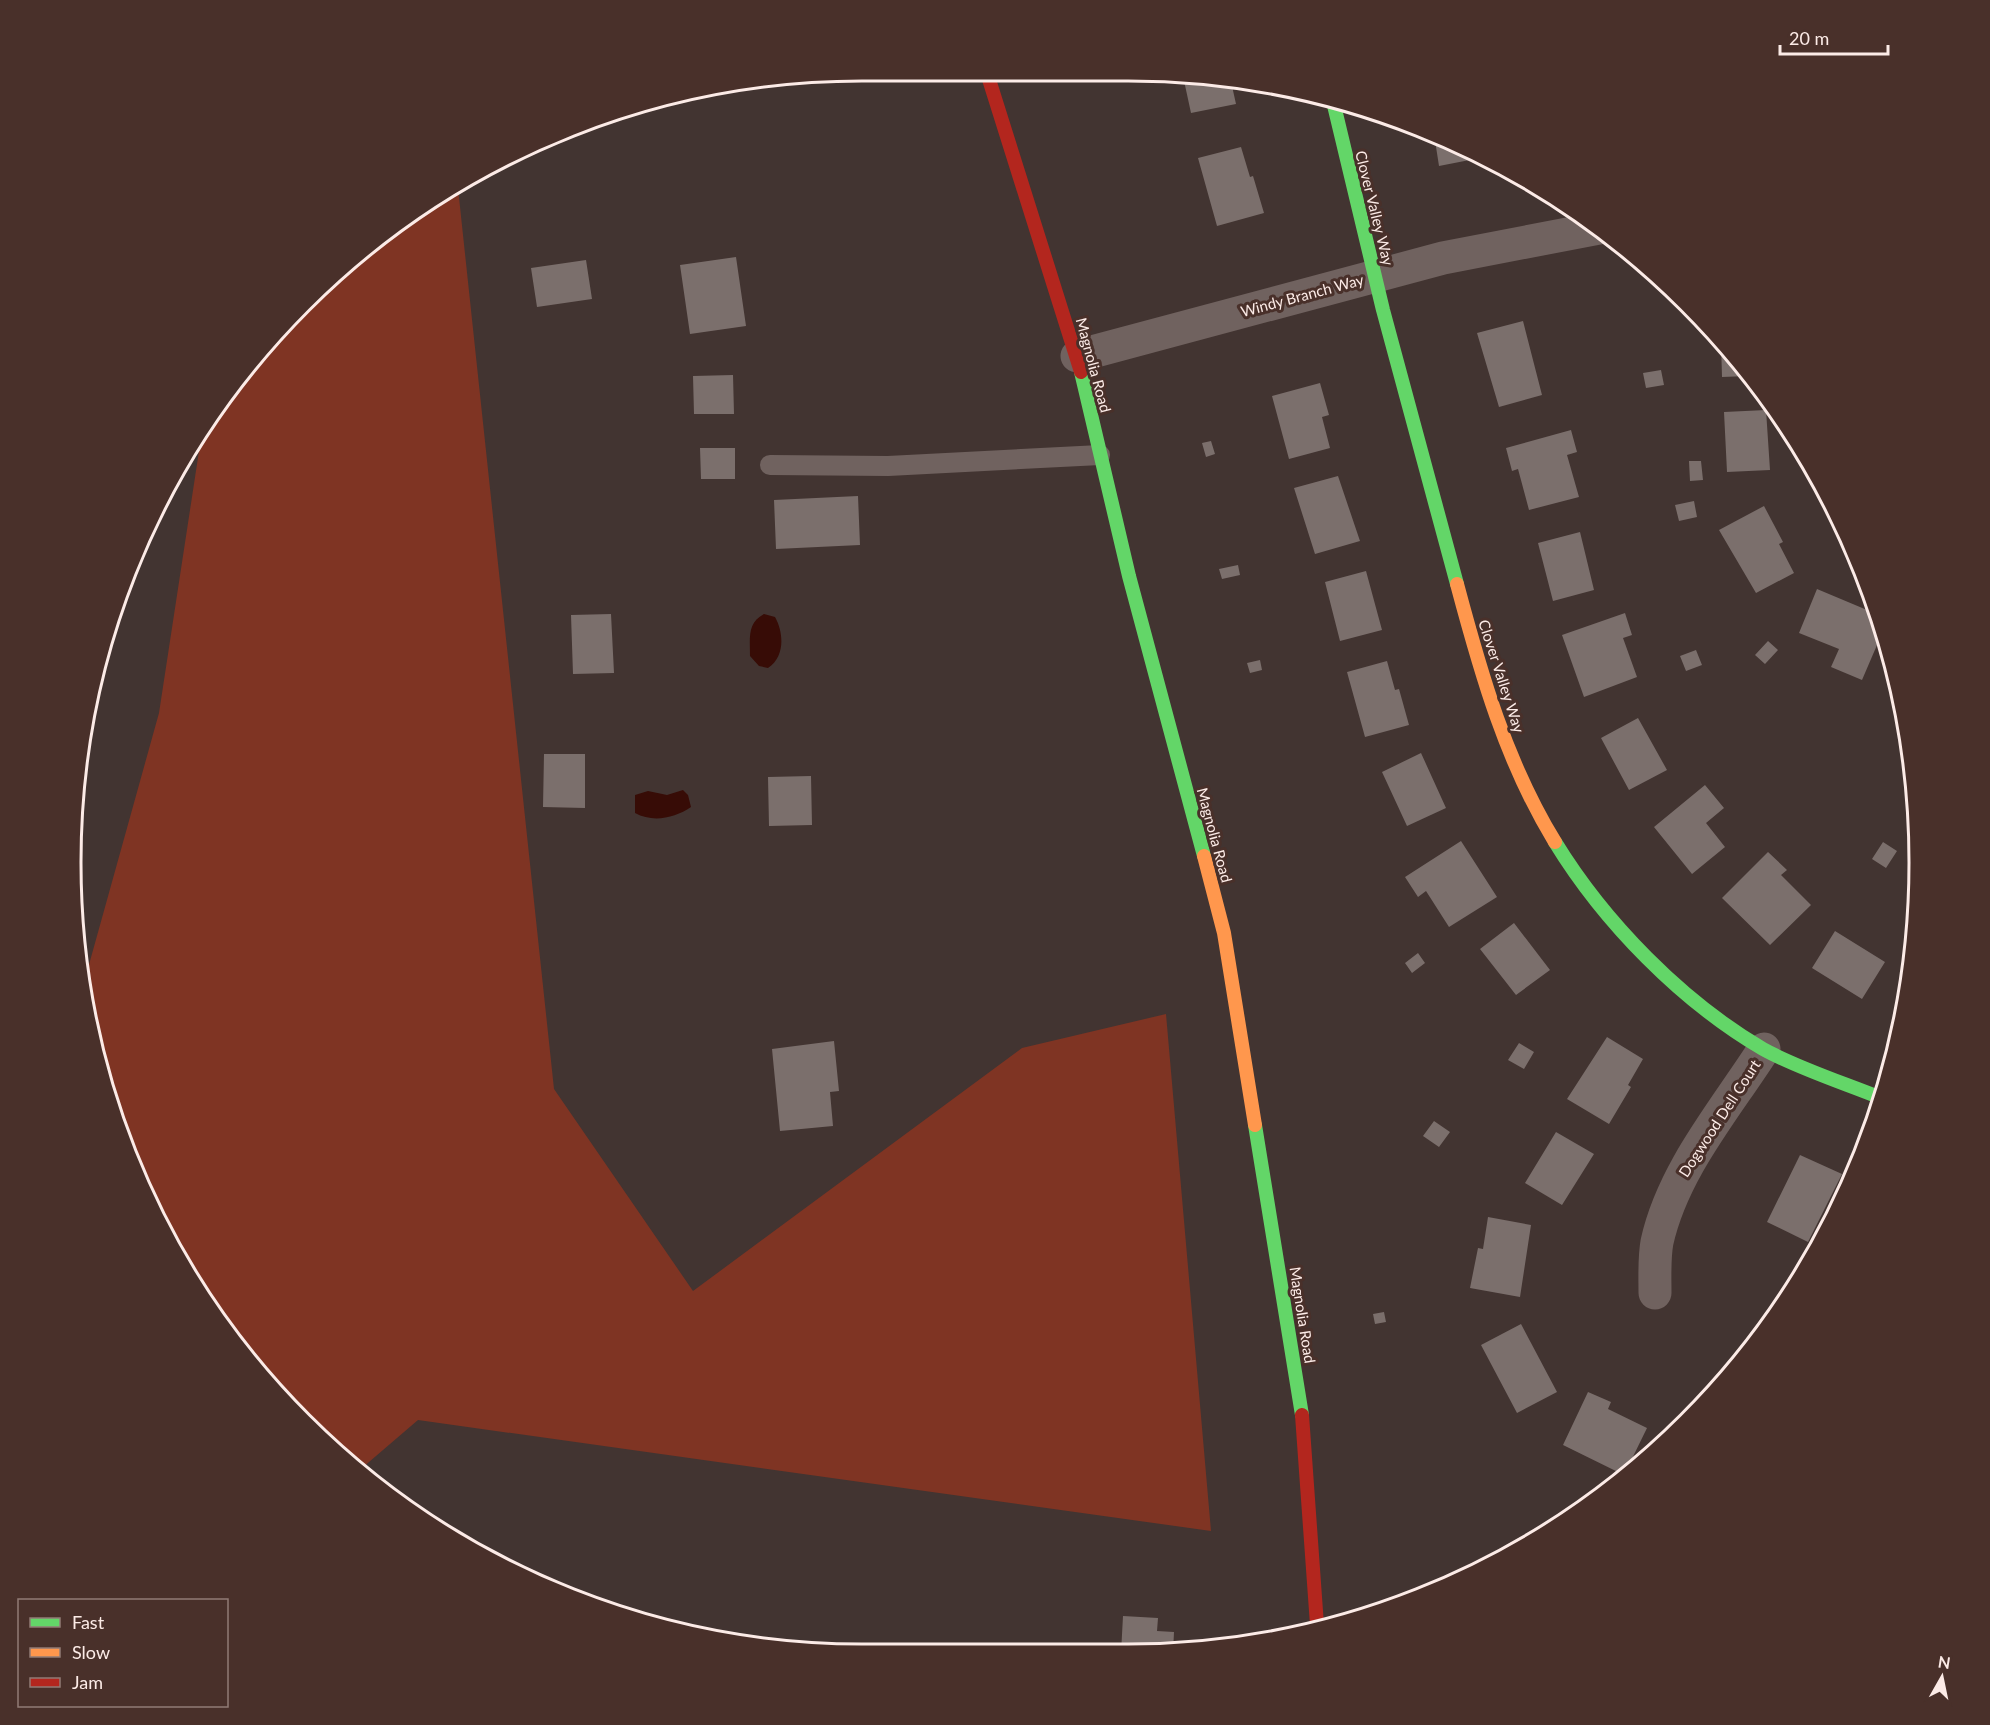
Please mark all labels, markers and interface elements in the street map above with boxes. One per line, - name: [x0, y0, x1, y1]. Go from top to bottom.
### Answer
- scale bar: [1780, 18, 1888, 56]
- text: 20 m: [1789, 27, 1829, 49]
- street label: Clover Valley Way: [1352, 149, 1398, 268]
- street label: Windy Branch Way: [1239, 270, 1366, 320]
- street label: Magnolia Road: [1073, 316, 1115, 414]
- street label: Clover Valley Way: [1475, 617, 1529, 735]
- street label: Magnolia Road: [1194, 786, 1236, 884]
- street label: Dogwood Dell Court: [1674, 1055, 1764, 1180]
- street label: Magnolia Road: [1286, 1265, 1320, 1365]
- legend: [18, 1599, 228, 1707]
- text: Fast: [72, 1611, 105, 1633]
- text: Slow: [72, 1641, 110, 1663]
- north arrow: [1912, 1647, 1972, 1707]
- text: N: [1937, 1651, 1952, 1672]
- text: Jam: [72, 1671, 103, 1693]

